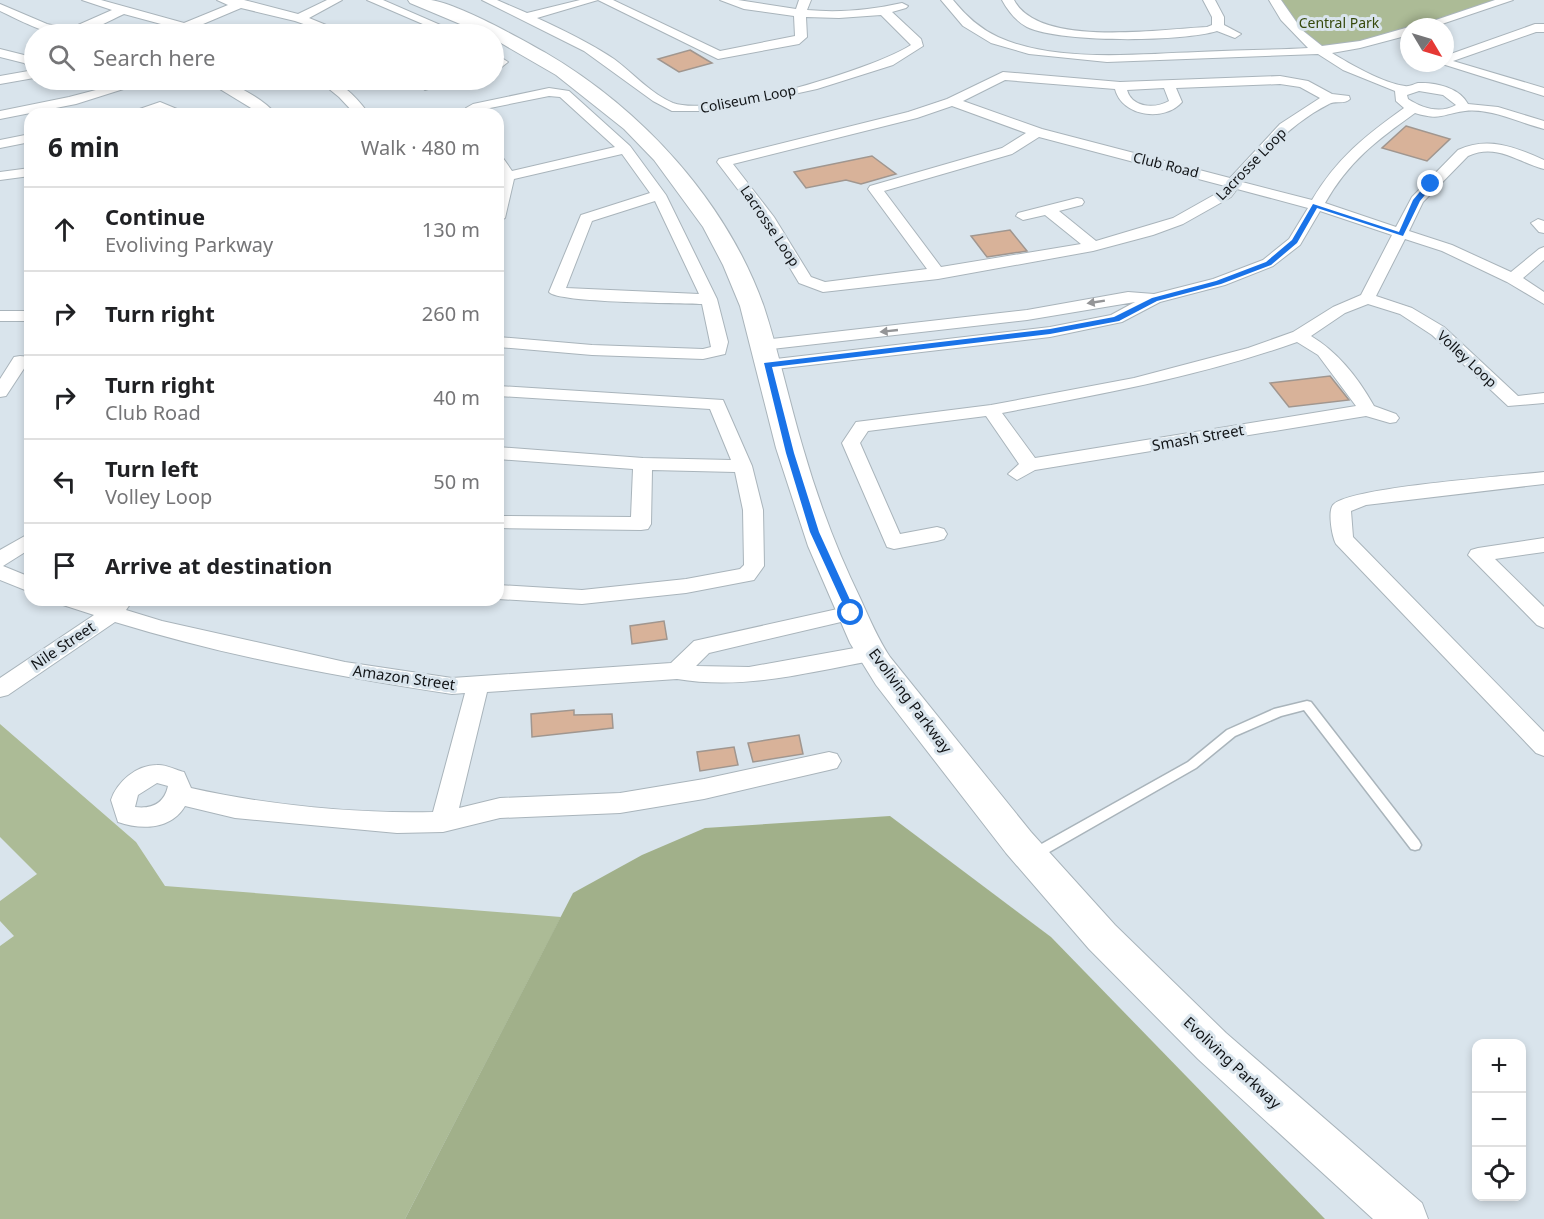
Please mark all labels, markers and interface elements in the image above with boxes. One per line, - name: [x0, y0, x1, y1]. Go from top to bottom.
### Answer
- park label: Central Park: [1299, 13, 1380, 32]
- north arrow: [1400, 18, 1454, 72]
- search box: [24, 24, 504, 90]
- icon: search: [45, 41, 78, 74]
- text: Search here: [93, 42, 215, 72]
- street label: Coliseum Loop: [698, 80, 798, 117]
- street label: Lacrosse Loop: [1211, 123, 1290, 204]
- text: 6 min: [48, 129, 120, 165]
- text: Walk · 480 m: [361, 134, 480, 161]
- street label: Club Road: [1131, 147, 1201, 182]
- route end: [1417, 170, 1443, 196]
- street label: Lacrosse Loop: [736, 182, 804, 270]
- text: Continue: [105, 201, 205, 231]
- icon: ahead: [48, 213, 81, 246]
- text: 130 m: [422, 216, 480, 243]
- text: Evoliving Parkway: [105, 231, 273, 258]
- icon: right: [48, 297, 81, 330]
- one-way arrow: [1087, 297, 1106, 306]
- text: Turn right: [105, 298, 215, 328]
- text: 260 m: [422, 300, 480, 327]
- one-way arrow: [879, 326, 898, 336]
- street label: Volley Loop: [1433, 326, 1501, 391]
- text: Turn right: [105, 369, 215, 399]
- icon: right: [48, 381, 81, 414]
- text: 40 m: [433, 384, 480, 411]
- text: Club Road: [105, 399, 201, 426]
- street label: Smash Street: [1150, 419, 1246, 455]
- text: Turn left: [105, 453, 199, 483]
- icon: left: [48, 465, 81, 498]
- text: 50 m: [433, 468, 480, 495]
- text: Volley Loop: [105, 483, 212, 510]
- icon: arrive: [48, 549, 81, 582]
- text: Arrive at destination: [105, 550, 332, 580]
- route start: [837, 599, 863, 625]
- street label: Nile Street: [26, 616, 99, 674]
- street label: Evoliving Parkway: [865, 644, 957, 757]
- street label: Amazon Street: [352, 660, 457, 694]
- street label: Evoliving Parkway: [1180, 1012, 1286, 1113]
- map controls: [1472, 1039, 1526, 1201]
- button: +: [1472, 1039, 1526, 1093]
- button: −: [1472, 1093, 1526, 1147]
- button: locate: [1472, 1147, 1526, 1201]

